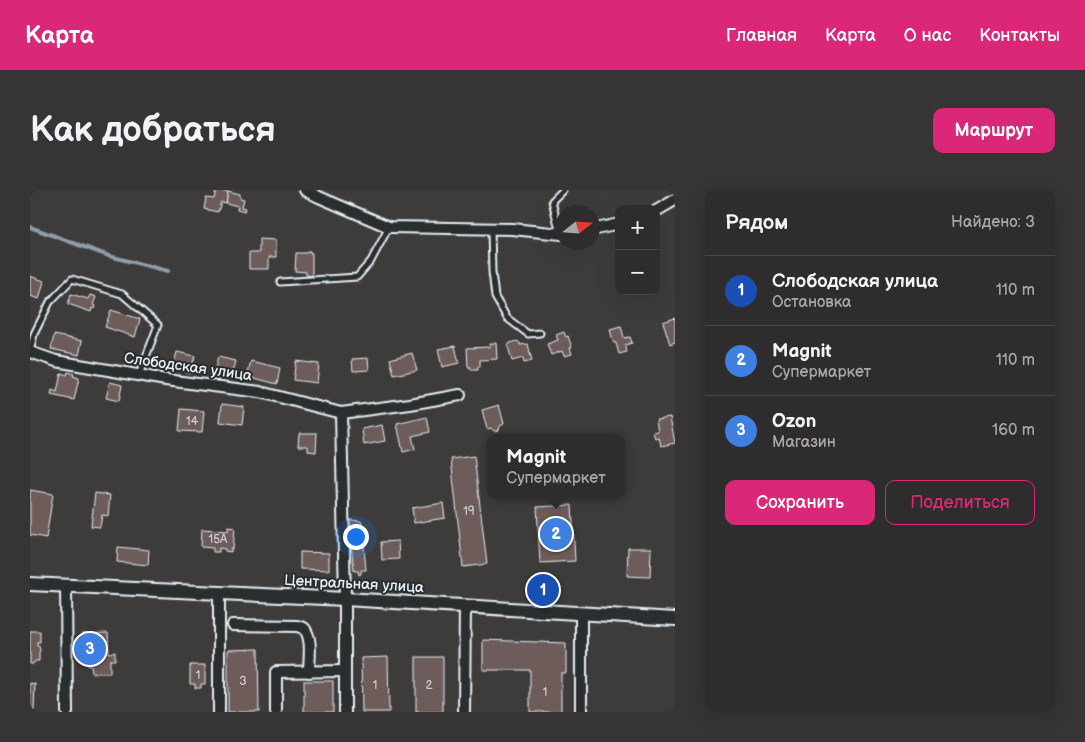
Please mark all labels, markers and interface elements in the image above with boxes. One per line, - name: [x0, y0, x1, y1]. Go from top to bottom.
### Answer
- text: Карта: [25, 21, 94, 50]
- text: Главная: [726, 25, 797, 46]
- text: Карта: [825, 25, 876, 46]
- text: О нас: [904, 25, 951, 46]
- text: Контакты: [979, 25, 1060, 46]
- button: Маршрут: [933, 108, 1055, 153]
- text: Как добраться: [30, 109, 276, 152]
- north arrow: [555, 205, 600, 250]
- map controls: [615, 205, 660, 295]
- button: +: [615, 205, 660, 250]
- text: Рядом: [725, 210, 788, 235]
- text: Найдено: 3: [951, 213, 1035, 232]
- button: −: [615, 250, 660, 295]
- text: Слободская улица: [772, 270, 938, 293]
- text: 1: [738, 281, 744, 300]
- text: 110 m: [996, 281, 1035, 300]
- text: Остановка: [772, 293, 851, 312]
- text: Magnit: [772, 340, 832, 363]
- street label: Слободская улица: [123, 349, 253, 385]
- text: 2: [736, 351, 746, 370]
- text: 110 m: [996, 351, 1035, 370]
- text: Супермаркет: [772, 363, 871, 382]
- text: Ozon: [772, 410, 816, 433]
- house number: 14: [186, 414, 199, 429]
- text: 3: [736, 421, 746, 440]
- text: 160 m: [992, 421, 1035, 440]
- text: Магазин: [772, 433, 836, 452]
- popup: [487, 434, 625, 499]
- text: Magnit: [506, 446, 566, 469]
- text: Супермаркет: [506, 469, 606, 488]
- button: Сохранить: [725, 480, 875, 525]
- button: Поделиться: [885, 480, 1035, 525]
- house number: 19: [463, 504, 475, 519]
- pin: 2: [540, 515, 572, 553]
- your location: [343, 524, 369, 550]
- house number: 15А: [209, 532, 228, 547]
- street label: Центральная улица: [284, 571, 424, 597]
- pin: 1: [527, 571, 559, 609]
- pin: 3: [74, 630, 106, 668]
- house number: 1: [196, 668, 200, 683]
- house number: 3: [239, 674, 247, 689]
- house number: 1: [373, 678, 377, 693]
- house number: 2: [425, 678, 433, 693]
- house number: 1: [543, 685, 547, 700]

